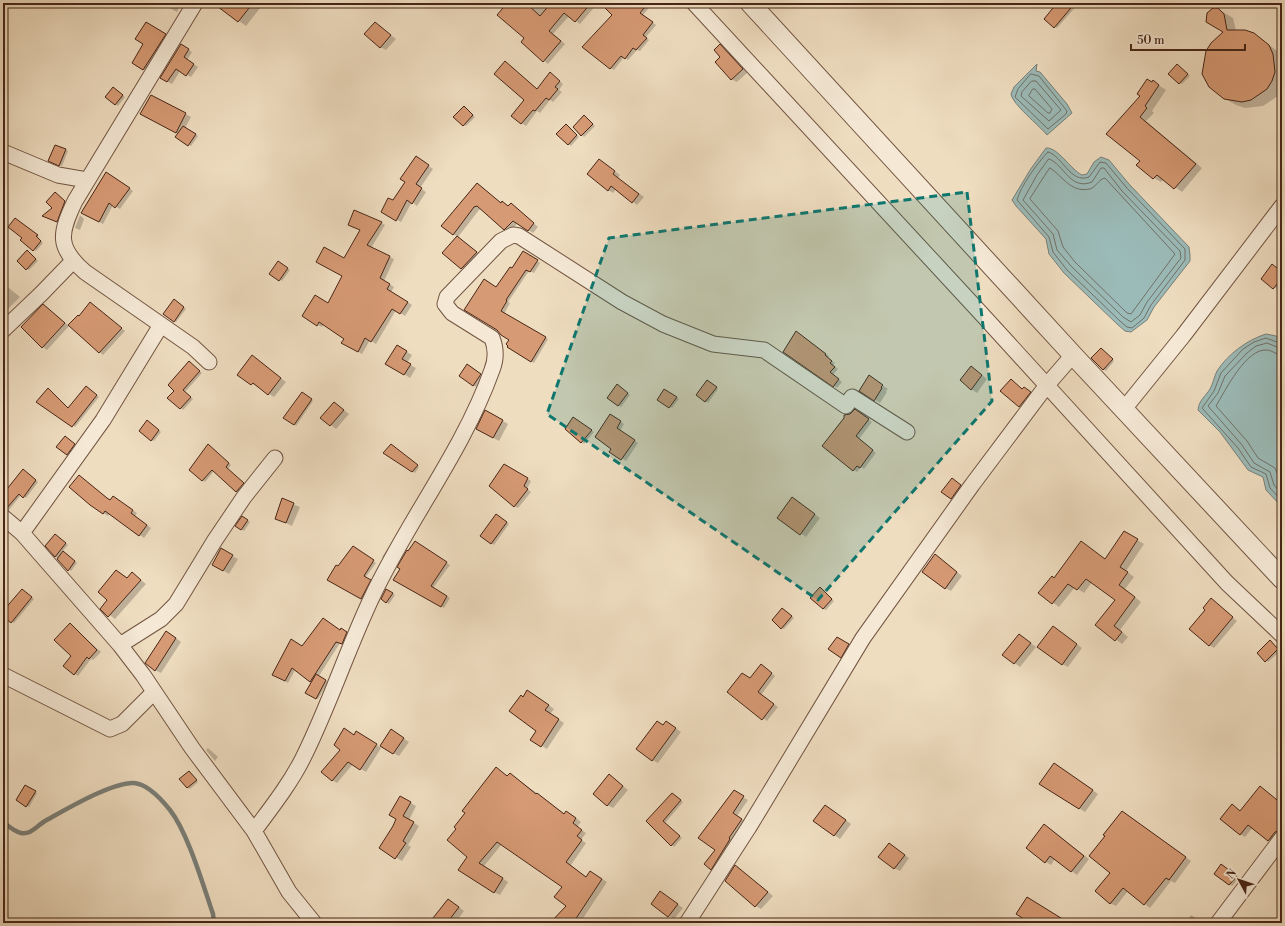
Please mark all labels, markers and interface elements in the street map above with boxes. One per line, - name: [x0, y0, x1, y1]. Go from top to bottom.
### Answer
- scale bar: [1131, 26, 1245, 52]
- text: 50 m: [1137, 33, 1165, 48]
- north arrow: [1219, 860, 1259, 900]
- text: N: [1224, 866, 1240, 882]

